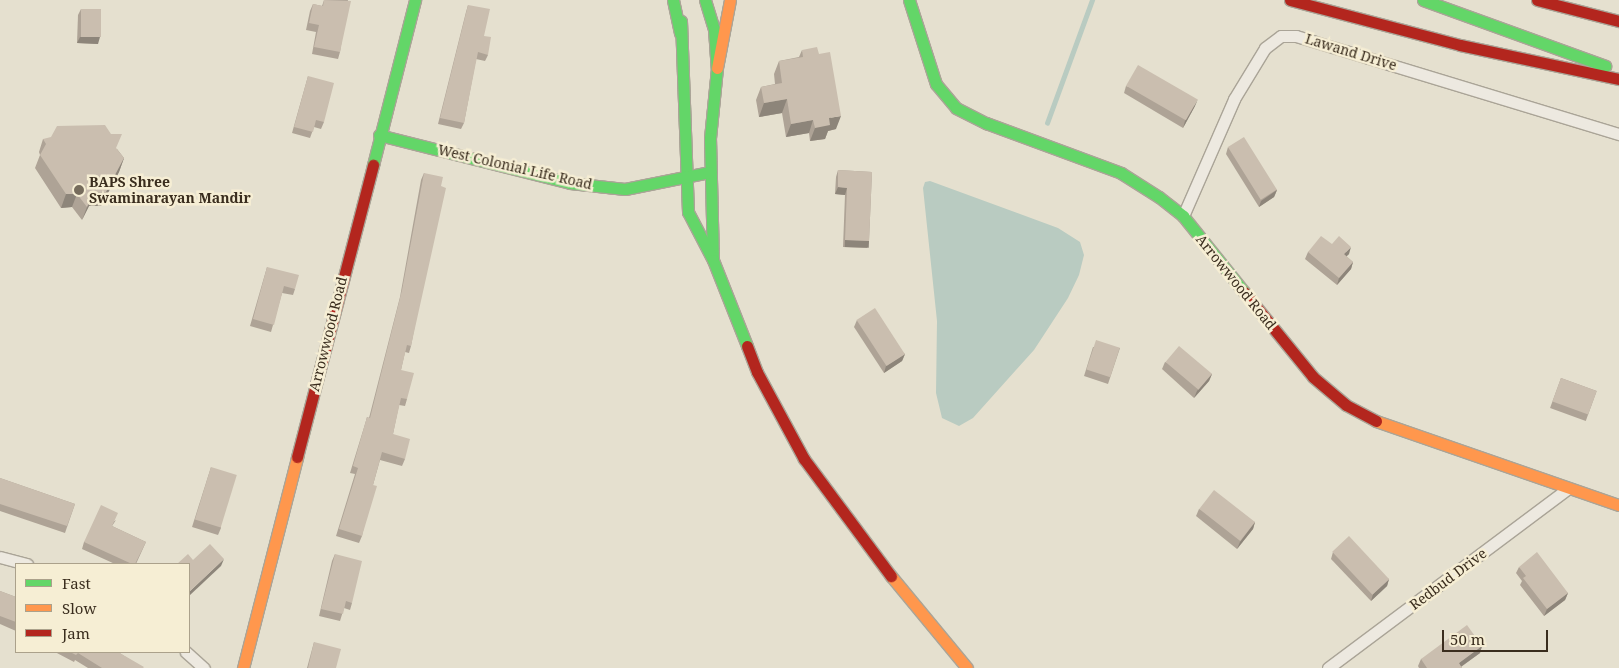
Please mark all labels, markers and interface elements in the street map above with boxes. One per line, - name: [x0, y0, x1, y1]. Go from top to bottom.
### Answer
- street label: Lawand Drive: [1303, 30, 1399, 74]
- street label: West Colonial Life Road: [436, 141, 594, 193]
- place label: BAPS Shree Swaminarayan Mandir: [89, 174, 251, 206]
- marker: BAPS Shree Swaminarayan Mandir: [73, 184, 85, 196]
- street label: Arrowwood Road: [1193, 231, 1279, 333]
- street label: Arrowwood Road: [306, 275, 350, 393]
- street label: Redbud Drive: [1406, 545, 1490, 613]
- legend: [15, 563, 190, 653]
- text: Fast: [62, 573, 91, 593]
- text: Slow: [62, 598, 96, 618]
- scale bar: [1444, 620, 1550, 652]
- text: Jam: [62, 623, 90, 643]
- text: 50 m: [1450, 629, 1485, 649]

